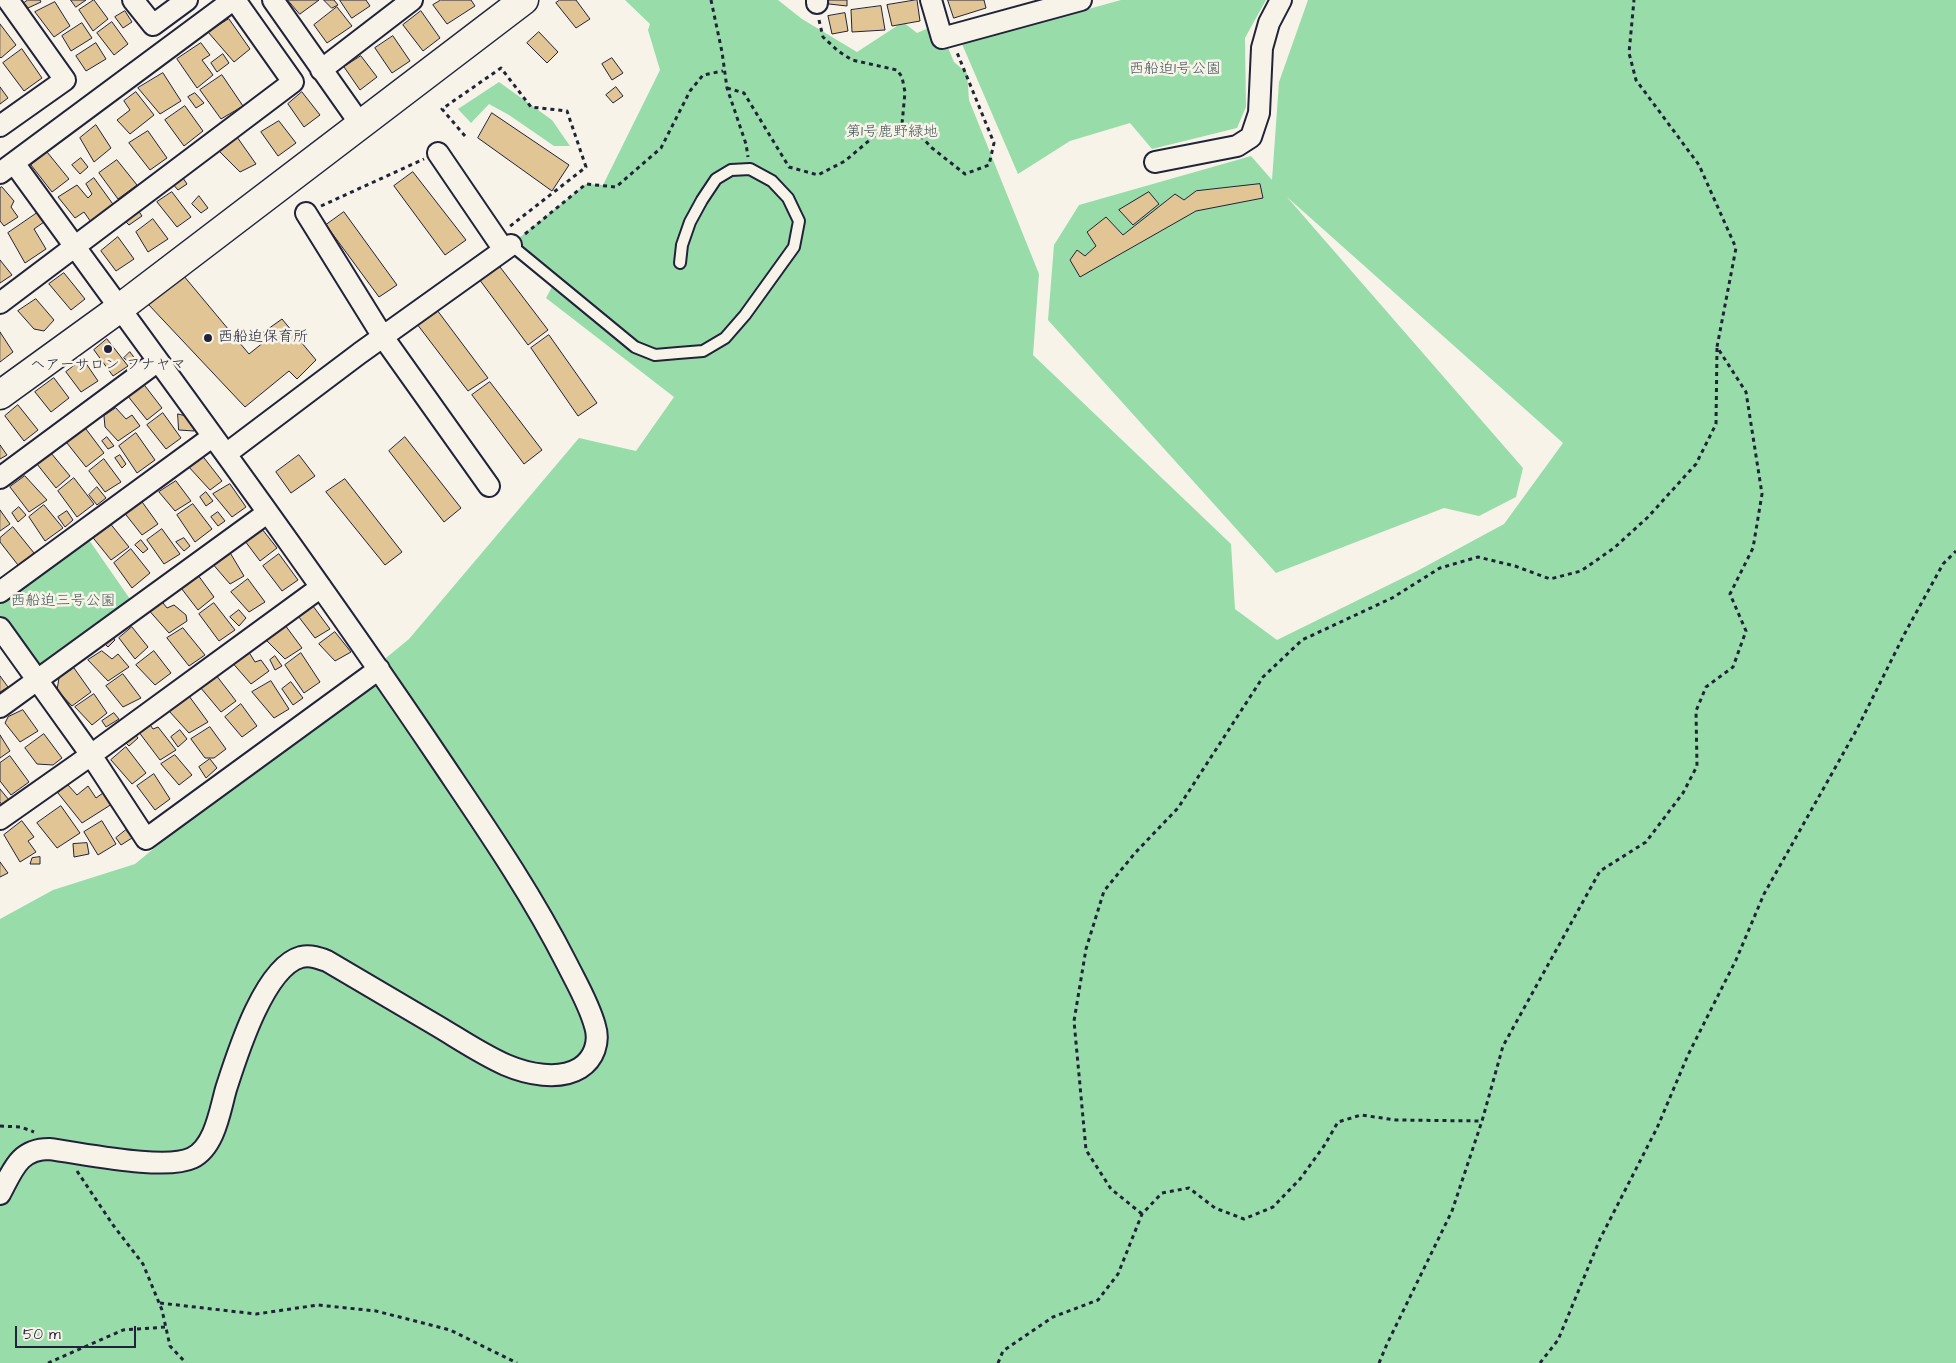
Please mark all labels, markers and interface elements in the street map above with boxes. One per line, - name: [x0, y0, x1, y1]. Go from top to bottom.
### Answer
- park label: 西船迫1号公園: [1129, 61, 1221, 79]
- park label: 第1号鹿野緑地: [846, 124, 938, 142]
- place label: 西船迫保育所: [218, 329, 308, 347]
- marker: 西船迫保育所: [202, 332, 214, 344]
- marker: ヘアーサロン フナヤマ: [102, 343, 114, 355]
- place label: ヘアーサロン フナヤマ: [30, 357, 186, 375]
- park label: 西船迫三号公園: [11, 593, 115, 611]
- scale bar: [18, 1316, 139, 1348]
- text: 50 m: [23, 1324, 61, 1345]

